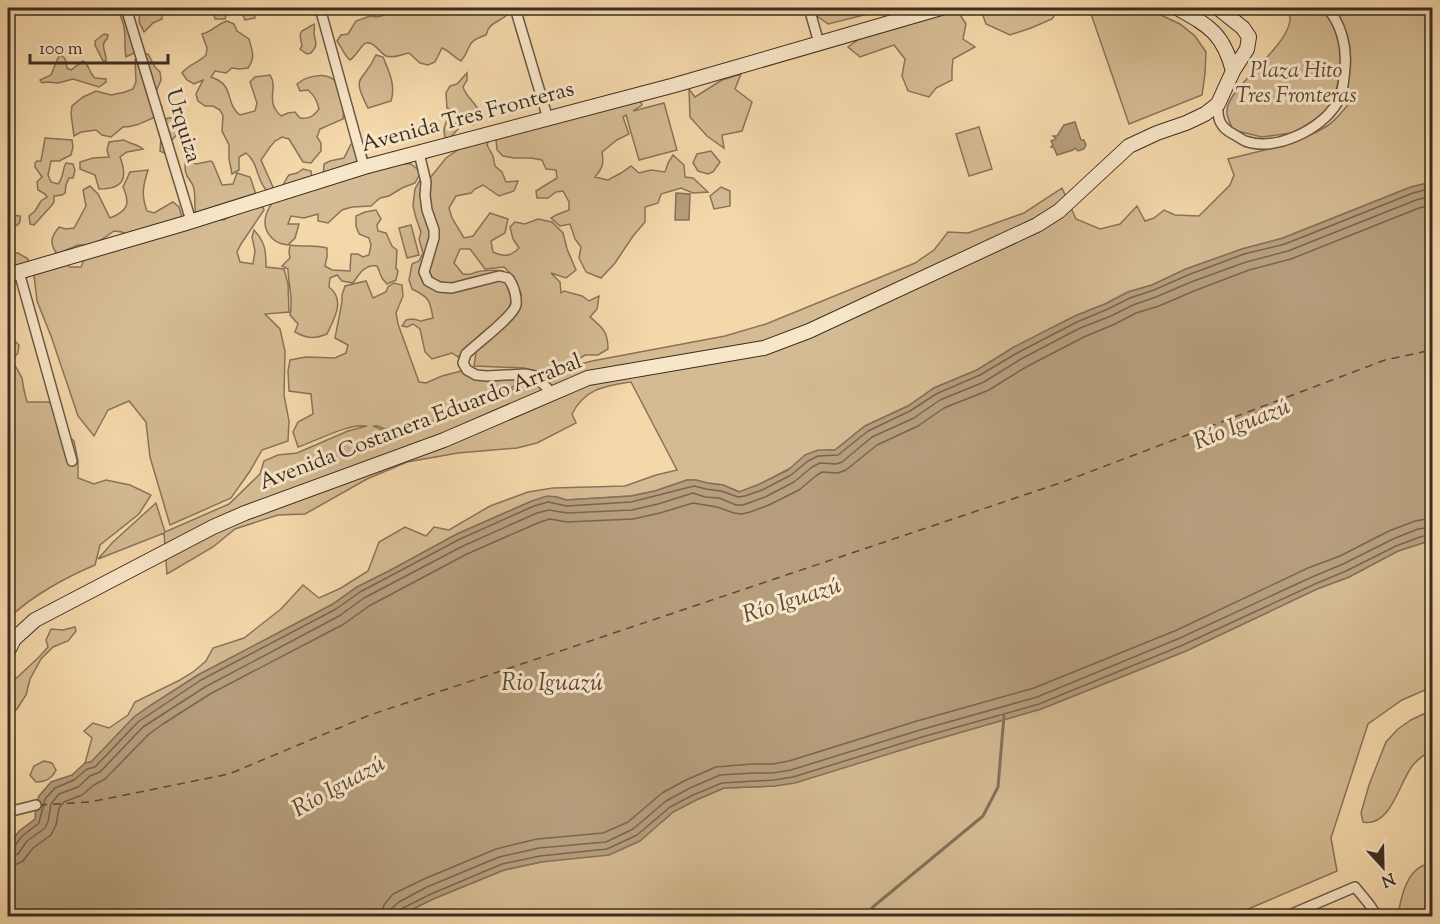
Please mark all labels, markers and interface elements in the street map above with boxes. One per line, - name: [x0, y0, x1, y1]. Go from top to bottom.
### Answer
- scale bar: [30, 27, 168, 65]
- text: 100 m: [39, 37, 83, 63]
- park label: Plaza Hito Tres Fronteras: [1235, 56, 1357, 113]
- street label: Avenida Tres Fronteras: [358, 74, 578, 162]
- street label: Urquiza: [156, 85, 208, 167]
- street label: Avenida Costanera Eduardo Arrabal: [255, 347, 587, 499]
- water label: Río Iguazú: [1189, 390, 1296, 460]
- water label: Río Iguazú: [738, 569, 846, 633]
- water label: Rio Iguazú: [501, 667, 603, 701]
- water label: Río Iguazú: [286, 747, 392, 827]
- north arrow: [1353, 837, 1413, 897]
- text: N: [1377, 866, 1398, 892]

